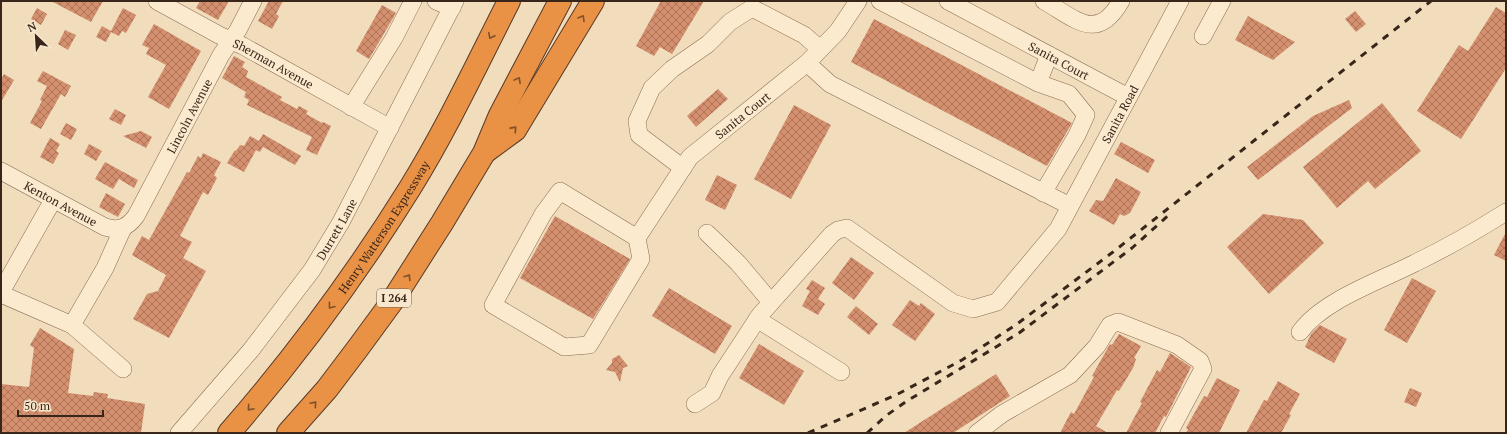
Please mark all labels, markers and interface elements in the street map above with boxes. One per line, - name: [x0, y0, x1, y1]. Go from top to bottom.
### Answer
- north arrow: [16, 16, 56, 56]
- one-way arrow: [578, 16, 585, 23]
- text: N: [25, 19, 39, 35]
- one-way arrow: [489, 32, 496, 39]
- street label: Sherman Avenue: [231, 35, 316, 91]
- street label: Sanita Court: [1026, 38, 1093, 83]
- street label: Lincoln Avenue: [163, 76, 215, 156]
- one-way arrow: [514, 77, 521, 84]
- street label: Sanita Road: [1098, 82, 1141, 146]
- street label: Sanita Court: [712, 88, 774, 142]
- one-way arrow: [509, 126, 516, 134]
- street label: Henry Watterson Expressway: [335, 157, 433, 296]
- street label: Kenton Avenue: [22, 178, 100, 229]
- street label: Durrett Lane: [312, 196, 359, 262]
- one-way arrow: [403, 274, 410, 281]
- road number: I 264: [377, 289, 411, 307]
- one-way arrow: [329, 302, 336, 309]
- scale bar: [18, 392, 103, 418]
- text: 50 m: [24, 398, 51, 413]
- one-way arrow: [309, 401, 316, 408]
- one-way arrow: [248, 403, 255, 411]

